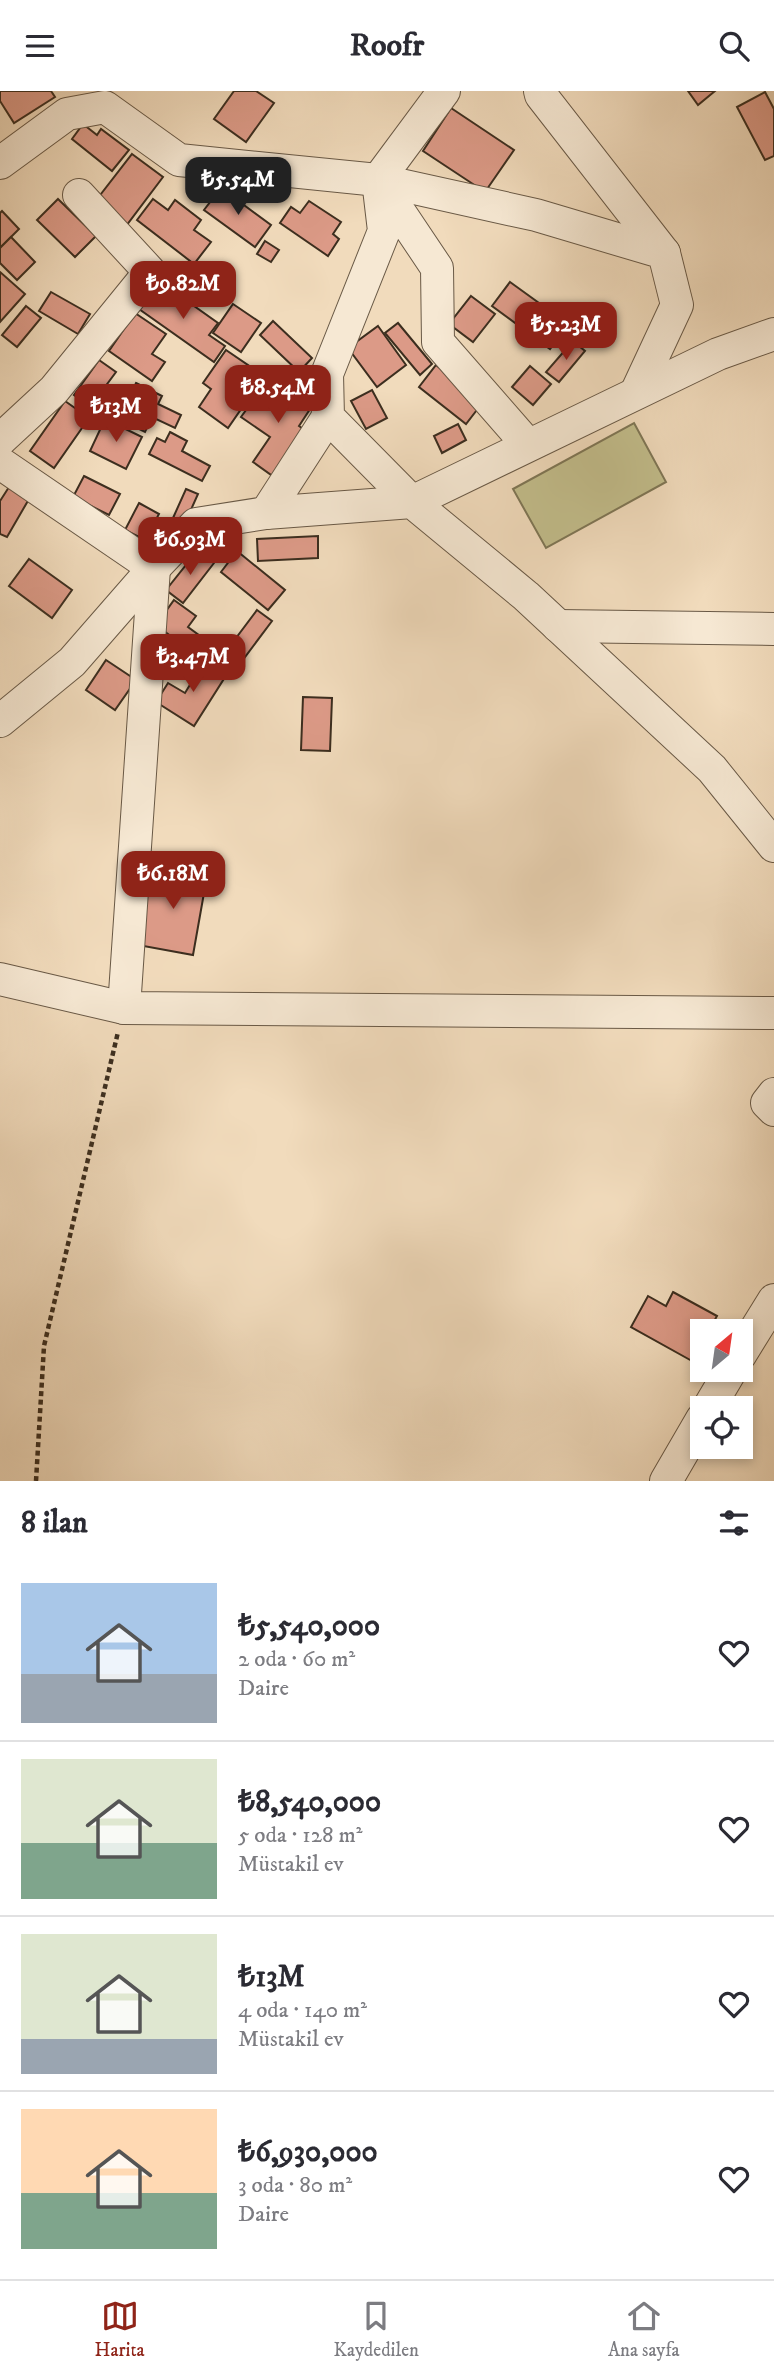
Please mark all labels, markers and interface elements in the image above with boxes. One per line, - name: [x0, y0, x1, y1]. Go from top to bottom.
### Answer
- text: Roofr: [350, 26, 424, 66]
- icon: menu: [21, 27, 59, 65]
- icon: search: [715, 27, 753, 65]
- pin: ₺5.54M: [181, 157, 295, 217]
- text: ₺5.54M: [201, 165, 275, 194]
- pin: ₺9.82M: [126, 261, 240, 321]
- text: ₺9.82M: [146, 269, 220, 298]
- pin: ₺5.23M: [509, 303, 623, 362]
- text: ₺5.23M: [531, 310, 601, 339]
- pin: ₺8.54M: [221, 365, 335, 425]
- text: ₺8.54M: [241, 373, 315, 402]
- pin: ₺13M: [75, 385, 157, 444]
- text: ₺13M: [90, 392, 142, 421]
- pin: ₺6.93M: [133, 517, 247, 577]
- text: ₺6.93M: [154, 525, 226, 554]
- pin: ₺3.47M: [136, 635, 250, 694]
- text: ₺3.47M: [156, 642, 230, 671]
- pin: ₺6.18M: [116, 851, 230, 911]
- text: ₺6.18M: [137, 859, 209, 888]
- north arrow: [690, 1319, 752, 1383]
- map controls: [690, 1319, 753, 1459]
- button: locate: [690, 1396, 753, 1459]
- icon: filters: [715, 1504, 753, 1542]
- text: 8 ilan: [21, 1505, 88, 1542]
- text: ₺5,540,000: [238, 1608, 380, 1645]
- icon: home: [77, 1611, 161, 1695]
- icon: heart: [715, 1634, 753, 1672]
- text: 2 oda · 60 m²: [238, 1645, 355, 1674]
- text: Daire: [238, 1674, 289, 1703]
- text: ₺8,540,000: [238, 1784, 381, 1821]
- icon: home: [77, 1787, 161, 1871]
- icon: heart: [715, 1810, 753, 1848]
- text: 5 oda · 128 m²: [238, 1821, 362, 1850]
- text: Müstakil ev: [238, 1850, 344, 1879]
- text: ₺13M: [238, 1959, 305, 1996]
- icon: home: [77, 1962, 161, 2046]
- icon: heart: [715, 1985, 753, 2023]
- text: 4 oda · 140 m²: [238, 1996, 367, 2025]
- text: Müstakil ev: [238, 2025, 344, 2054]
- text: ₺6,930,000: [238, 2134, 378, 2171]
- icon: home: [77, 2137, 161, 2221]
- icon: heart: [715, 2160, 753, 2198]
- text: 3 oda · 80 m²: [238, 2171, 352, 2200]
- text: Daire: [238, 2200, 289, 2229]
- tab: Harita: [94, 2297, 145, 2362]
- tab: Kaydedilen: [334, 2297, 419, 2362]
- tab: Ana sayfa: [608, 2297, 680, 2362]

